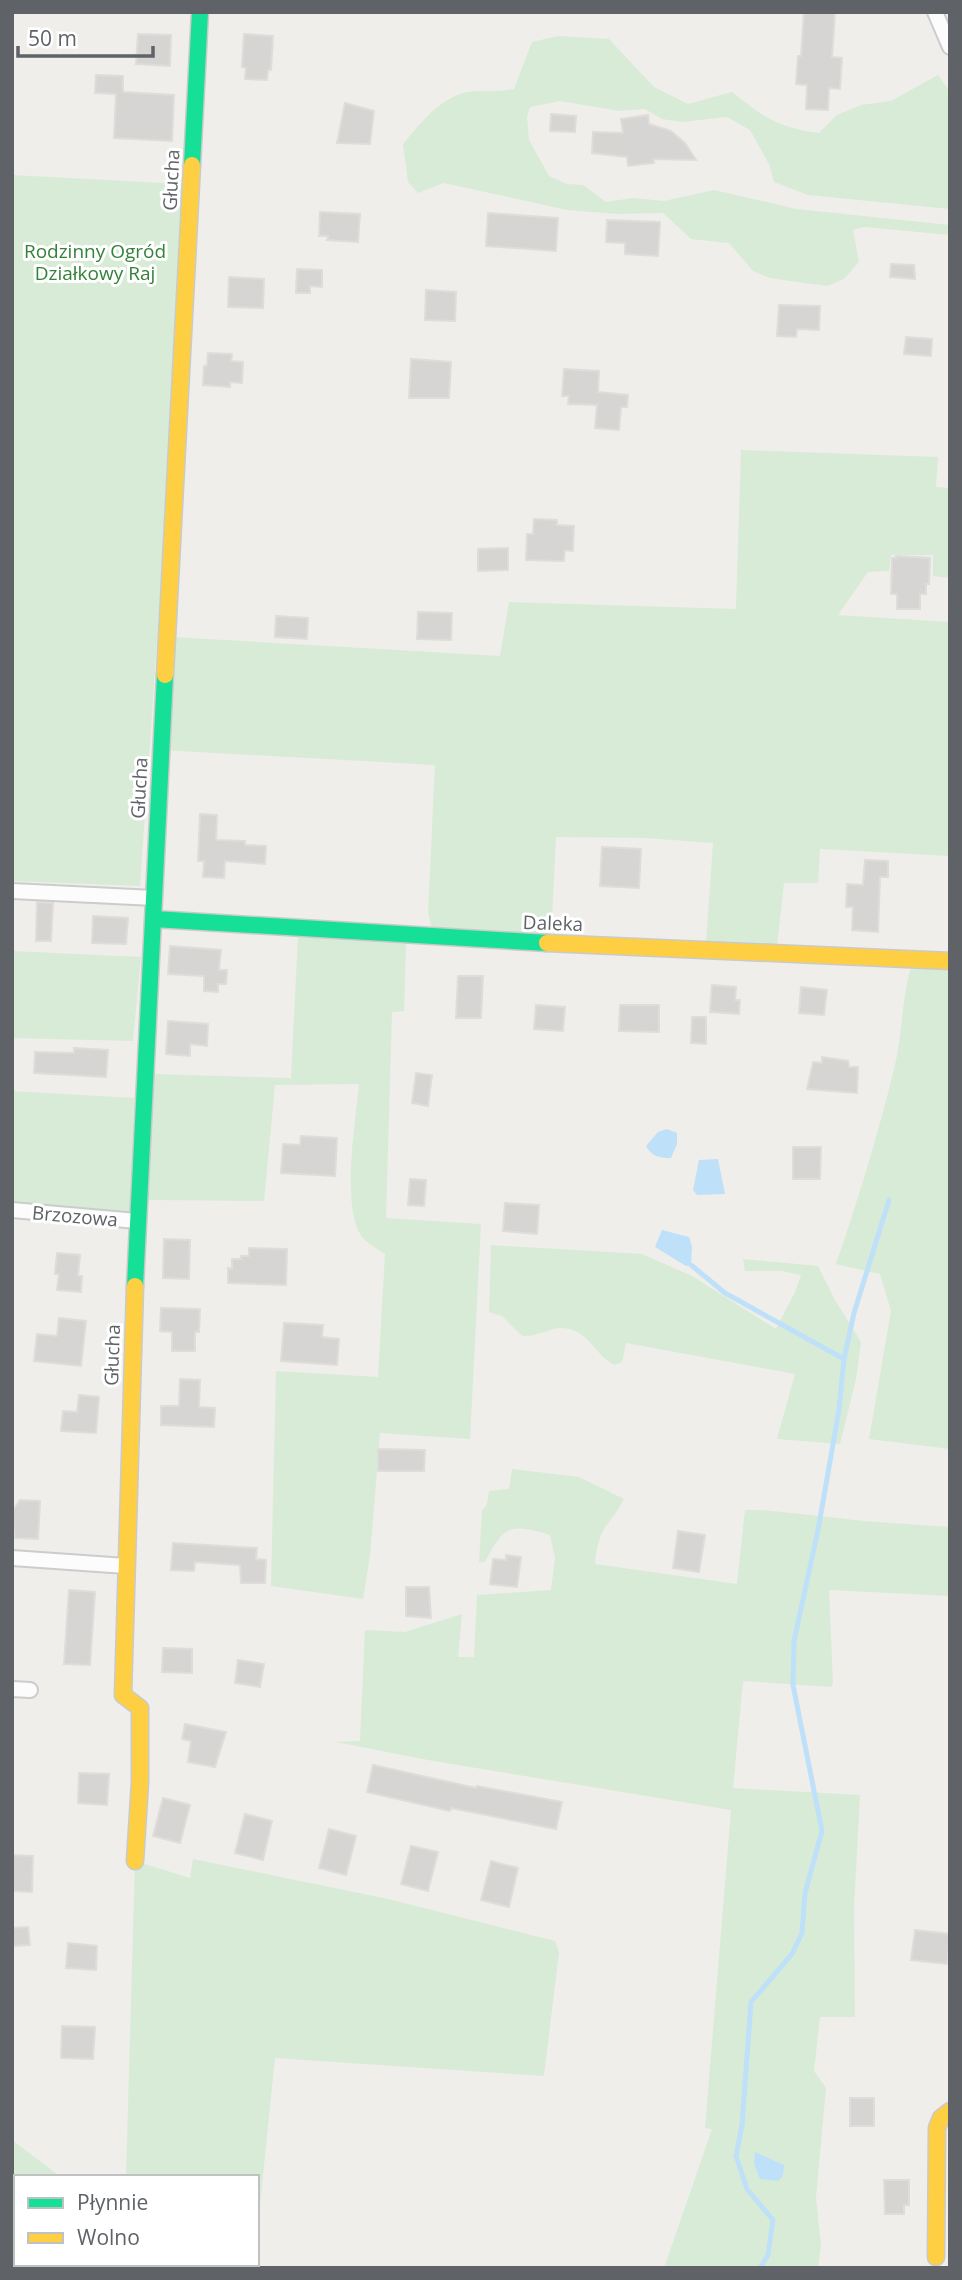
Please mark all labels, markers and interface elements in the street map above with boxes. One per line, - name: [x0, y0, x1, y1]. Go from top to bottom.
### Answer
- scale bar: [18, 14, 152, 58]
- text: 50 m: [28, 24, 77, 52]
- street label: Głucha: [156, 149, 186, 211]
- park label: Rodzinny Ogród Działkowy Raj: [24, 238, 166, 286]
- street label: Głucha: [124, 757, 154, 819]
- street label: Daleka: [522, 909, 584, 937]
- street label: Brzozowa: [31, 1199, 119, 1233]
- street label: Głucha: [98, 1324, 126, 1386]
- legend: [14, 2175, 259, 2266]
- text: Płynnie: [77, 2188, 148, 2216]
- text: Wolno: [77, 2223, 140, 2251]

